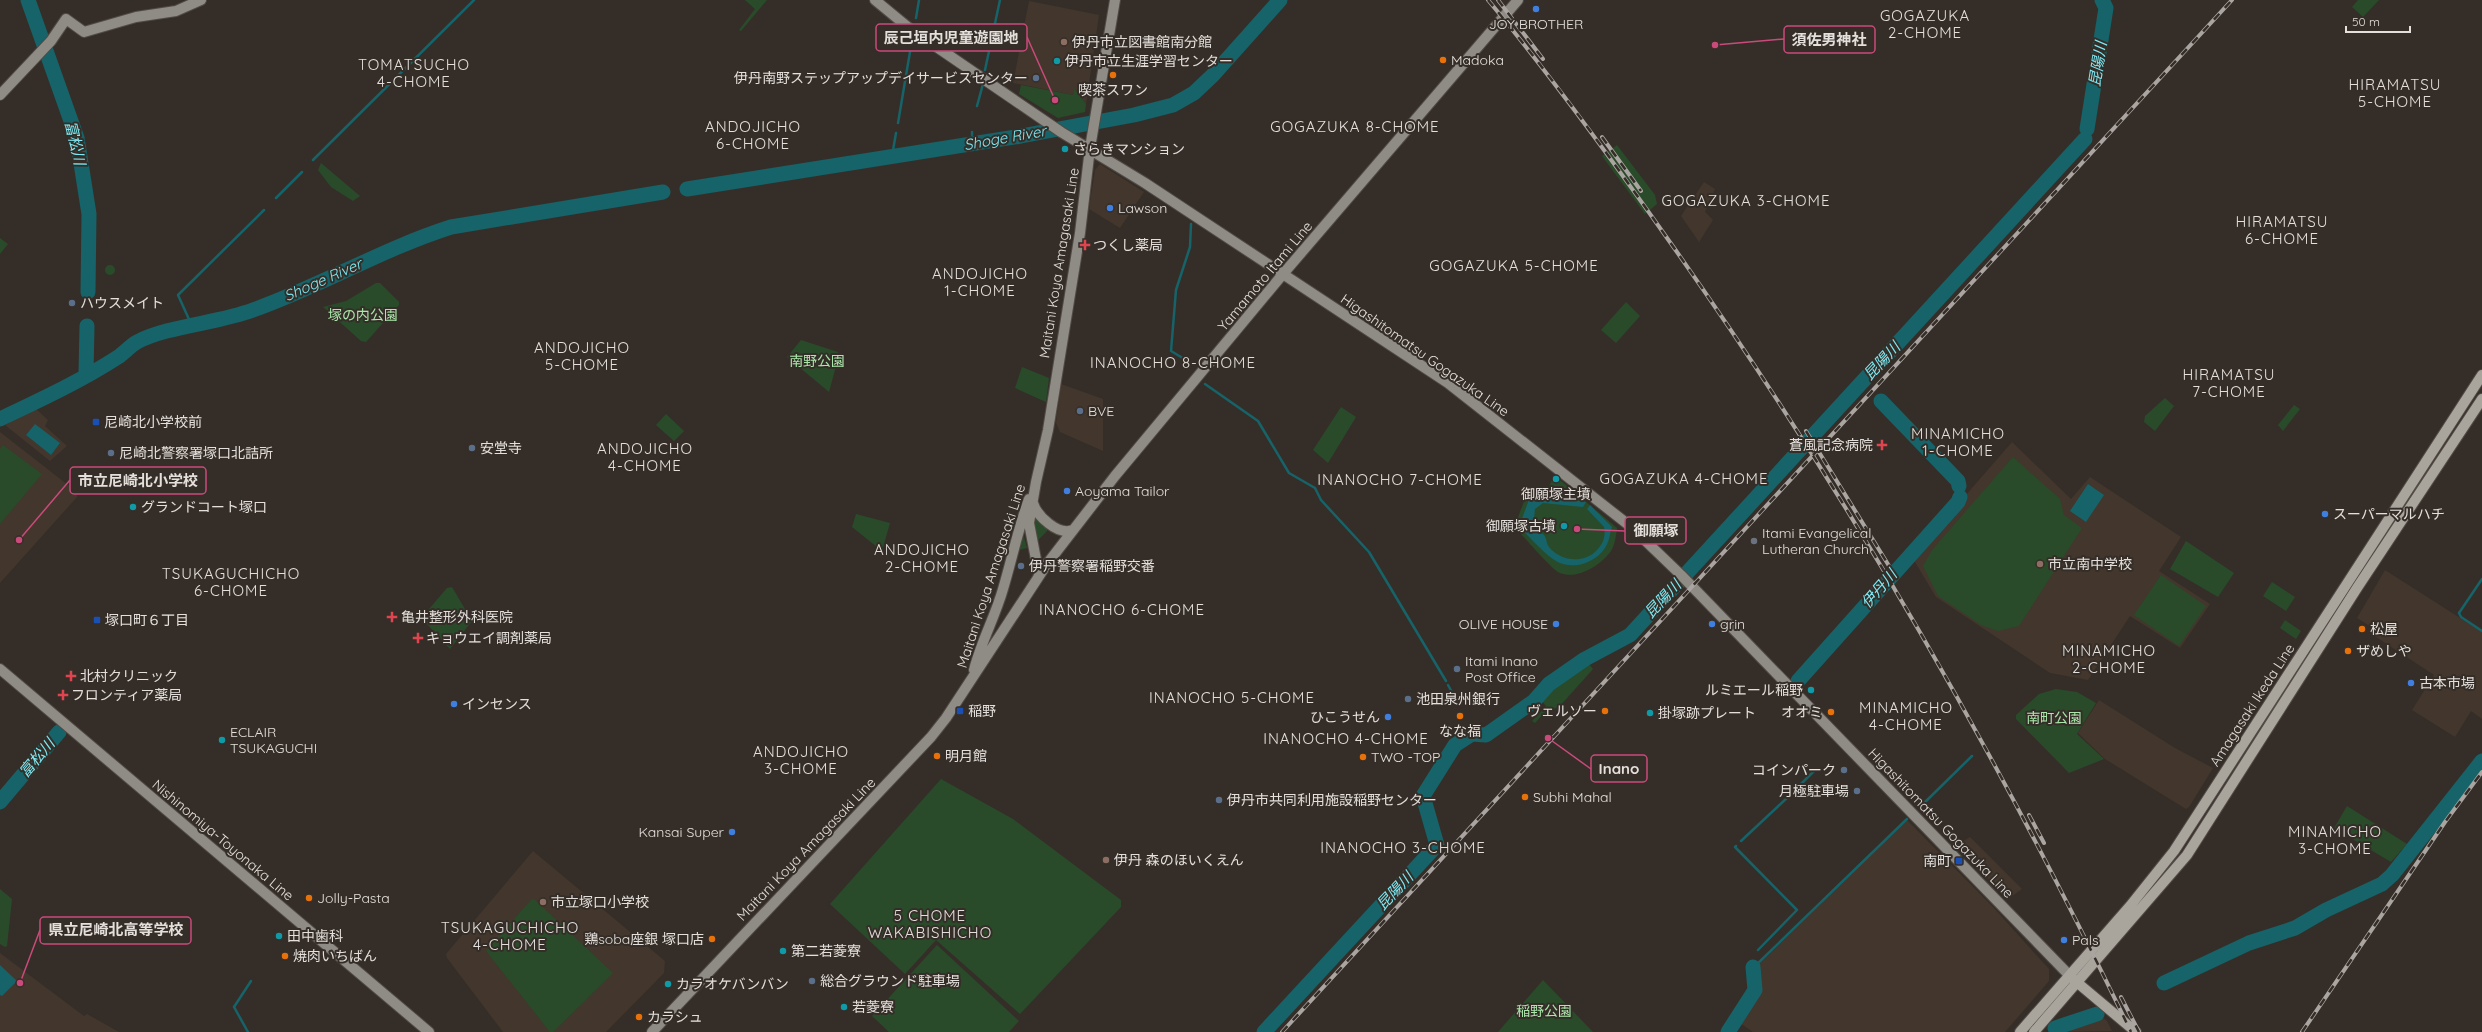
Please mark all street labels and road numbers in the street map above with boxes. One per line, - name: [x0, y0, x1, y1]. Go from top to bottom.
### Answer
- street label: Maitani Koya Amagasaki Line: [1035, 166, 1083, 359]
- street label: Yamamoto Itami Line: [1214, 217, 1316, 335]
- street label: Higashitomatsu Gogazuka Line: [1337, 290, 1513, 420]
- street label: Maitani Koya Amagasaki Line: [953, 482, 1029, 670]
- street label: Amagasaki Ikeda Line: [2206, 640, 2298, 770]
- street label: Higashitomatsu Gogazuka Line: [1864, 744, 2018, 902]
- street label: Maitani Koya Amagasaki Line: [733, 773, 879, 924]
- street label: Nishinomiya-Toyonaka Line: [149, 775, 298, 905]

